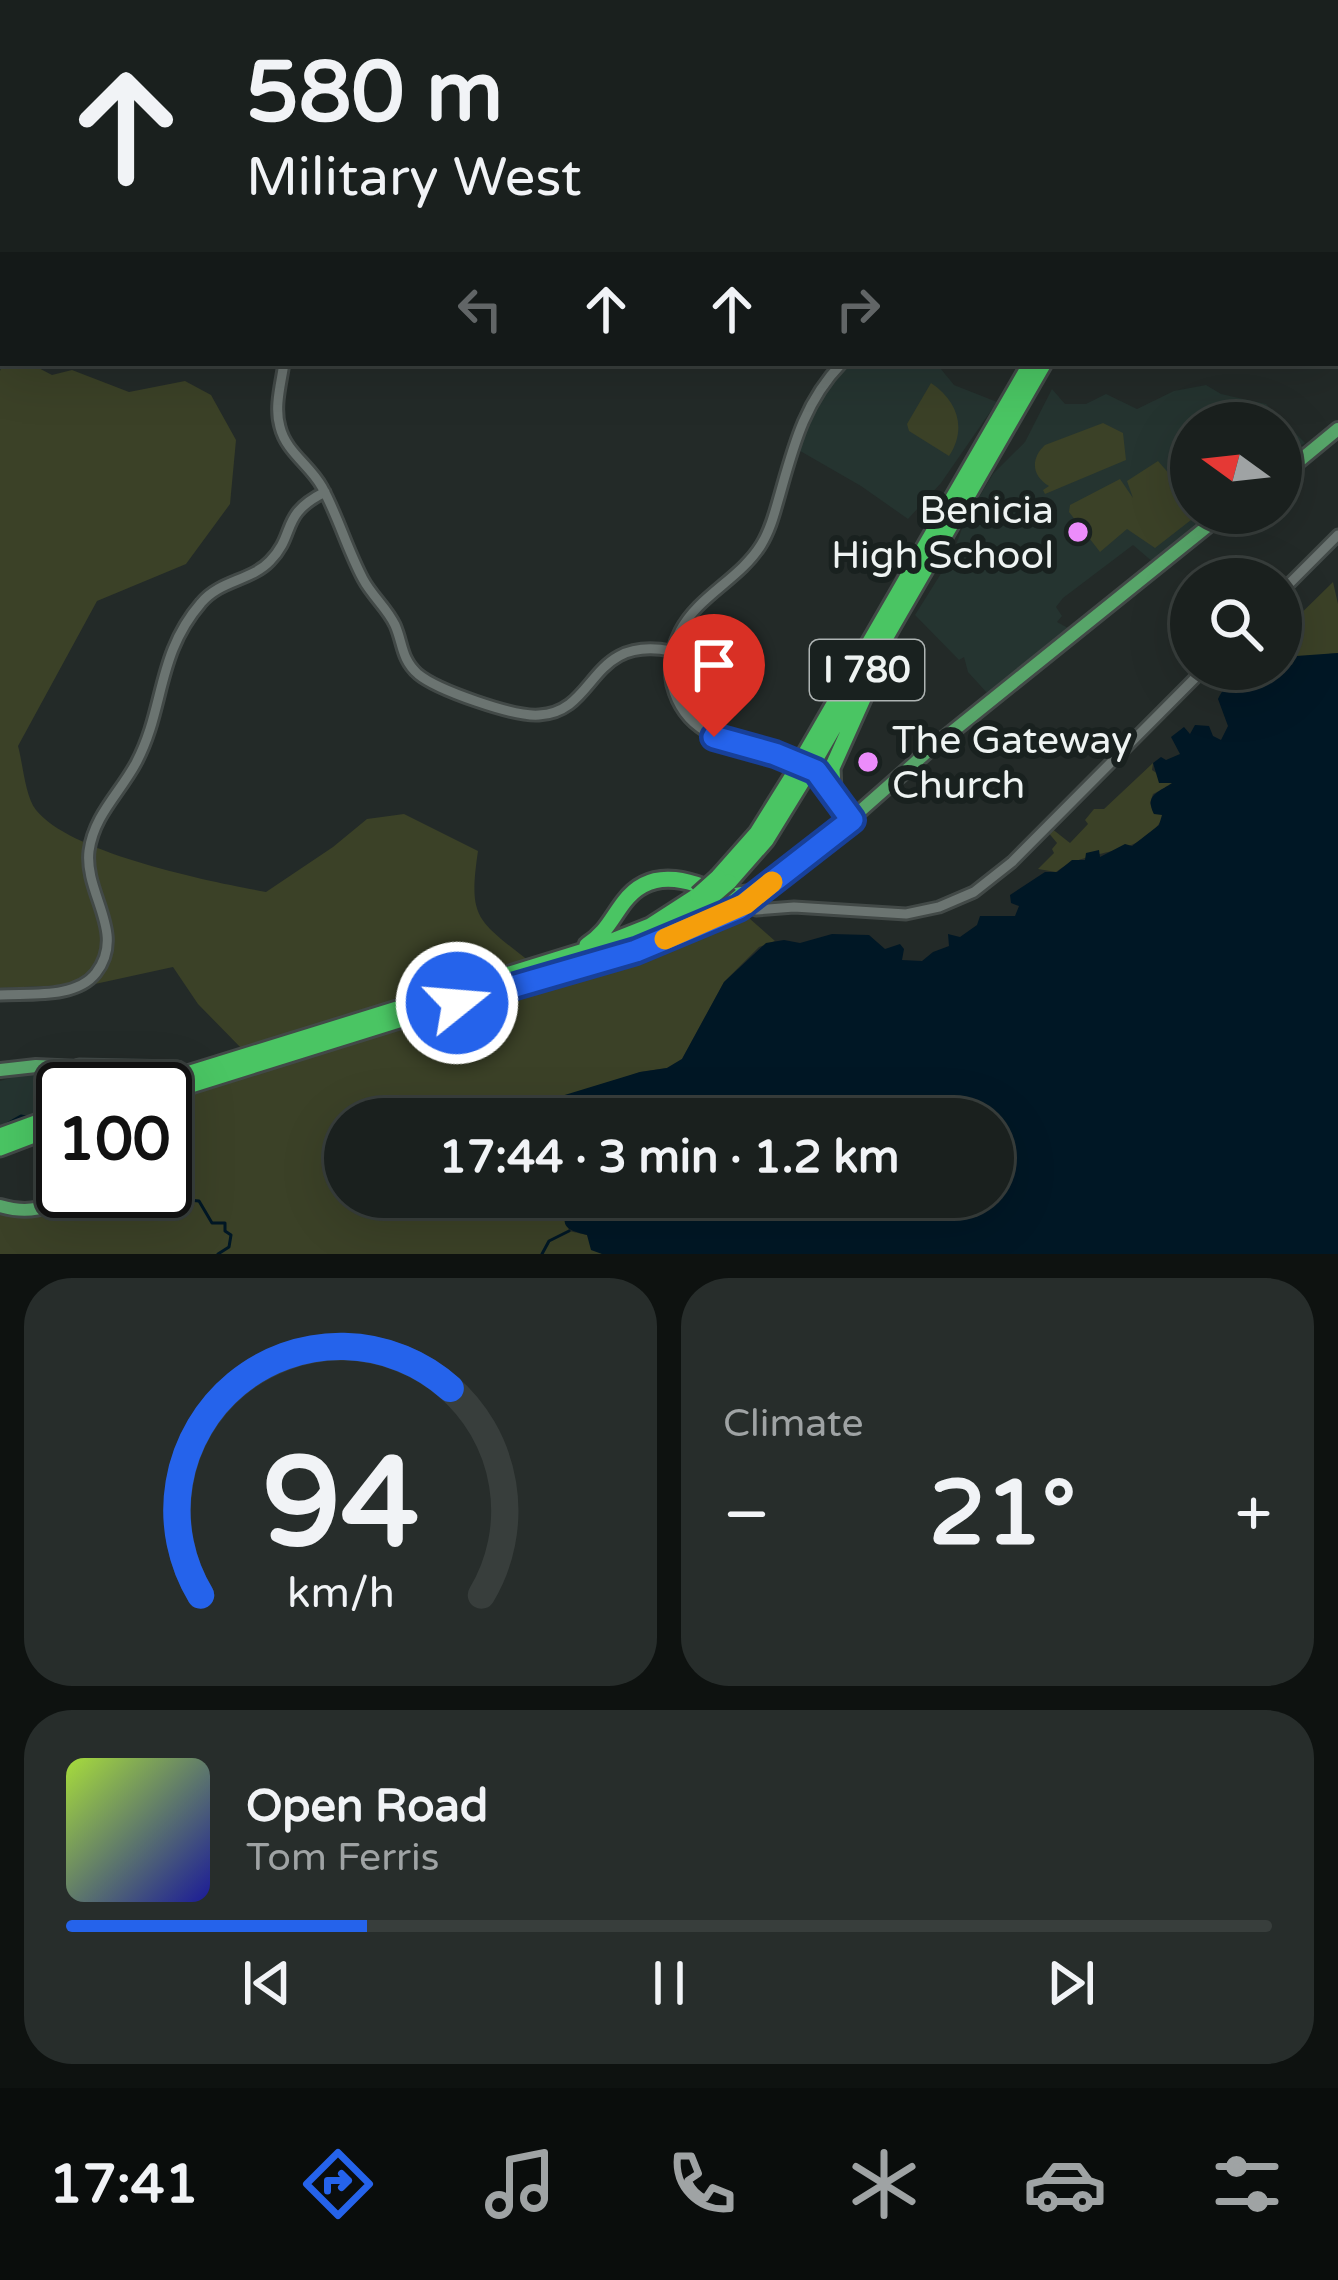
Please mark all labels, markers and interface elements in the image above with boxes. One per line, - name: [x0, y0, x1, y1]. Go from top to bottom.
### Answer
- text: 580 m: [246, 43, 503, 144]
- icon: ahead: [48, 48, 204, 204]
- text: Military West: [246, 145, 582, 210]
- icon: left: [447, 276, 513, 342]
- icon: ahead: [573, 276, 639, 342]
- icon: ahead: [699, 276, 765, 342]
- icon: right: [825, 276, 891, 342]
- north arrow: [1170, 402, 1302, 534]
- map controls: [1170, 402, 1302, 690]
- place label: Benicia High School: [831, 487, 1054, 579]
- marker: Benicia High School: [1065, 519, 1091, 545]
- button: search: [1170, 558, 1302, 690]
- pin: [663, 614, 765, 737]
- icon: arrive: [681, 632, 747, 698]
- road number: I 780: [810, 640, 924, 700]
- place label: The Gateway Church: [892, 717, 1132, 809]
- marker: The Gateway Church: [855, 749, 881, 775]
- position arrow: [394, 940, 520, 1066]
- speed limit sign: 100: [36, 1062, 192, 1218]
- text: 17:44 · 3 min · 1.2 km: [439, 1131, 899, 1185]
- text: Climate: [723, 1400, 863, 1447]
- text: 94: [262, 1429, 419, 1580]
- text: 21°: [929, 1460, 1076, 1569]
- text: −: [723, 1475, 770, 1555]
- text: +: [1235, 1475, 1272, 1555]
- text: km/h: [287, 1568, 394, 1619]
- text: Open Road: [246, 1780, 488, 1834]
- text: Tom Ferris: [246, 1834, 439, 1881]
- icon: previous: [234, 1950, 300, 2016]
- icon: pause: [636, 1950, 702, 2016]
- icon: next: [1038, 1950, 1104, 2016]
- icon: directions: [296, 2142, 380, 2226]
- icon: music: [478, 2142, 562, 2226]
- icon: phone: [660, 2142, 744, 2226]
- icon: climate: [842, 2142, 926, 2226]
- icon: car: [1023, 2142, 1107, 2226]
- icon: filters: [1205, 2142, 1289, 2226]
- text: 17:41: [49, 2152, 199, 2217]

